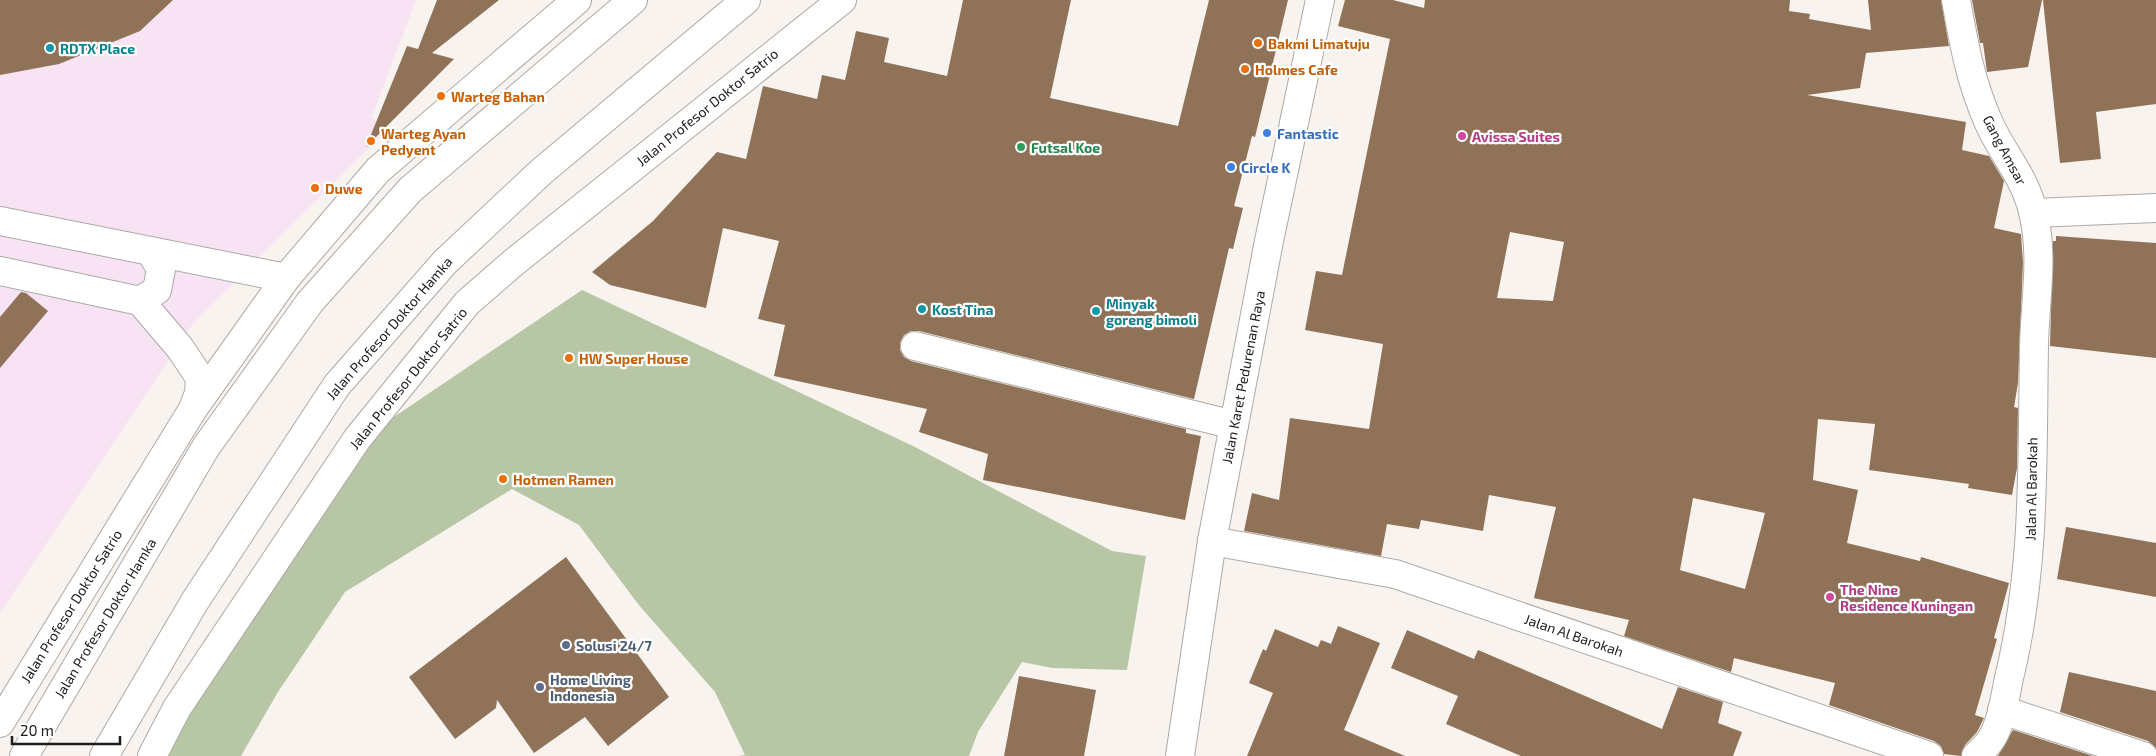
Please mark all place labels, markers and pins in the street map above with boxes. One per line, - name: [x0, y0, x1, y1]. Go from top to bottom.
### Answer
- place label: Bakmi Limatuju: [1268, 35, 1370, 52]
- marker: Bakmi Limatuju: [1252, 37, 1264, 49]
- place label: RDTX Place: [60, 40, 135, 57]
- marker: RDTX Place: [44, 42, 56, 54]
- place label: Holmes Cafe: [1255, 61, 1338, 78]
- marker: Holmes Cafe: [1239, 63, 1251, 75]
- place label: Warteg Bahan: [451, 88, 545, 105]
- marker: Warteg Bahan: [435, 90, 447, 102]
- place label: Warteg Ayan Pedyent: [381, 125, 466, 158]
- place label: Fantastic: [1277, 125, 1339, 142]
- marker: Fantastic: [1261, 127, 1273, 139]
- place label: Avissa Suites: [1472, 128, 1560, 145]
- marker: Avissa Suites: [1456, 130, 1468, 142]
- marker: Warteg Ayan Pedyent: [365, 135, 377, 147]
- place label: Futsal Koe: [1031, 139, 1100, 156]
- marker: Futsal Koe: [1015, 141, 1027, 153]
- place label: Circle K: [1241, 159, 1291, 176]
- marker: Circle K: [1225, 161, 1237, 173]
- place label: Duwe: [325, 180, 363, 197]
- marker: Duwe: [309, 182, 321, 194]
- place label: Minyak goreng bimoli: [1106, 295, 1197, 328]
- place label: Kost Tina: [932, 301, 993, 318]
- marker: Kost Tina: [916, 303, 928, 315]
- marker: Minyak goreng bimoli: [1090, 305, 1102, 317]
- place label: HW Super House: [579, 350, 688, 367]
- marker: HW Super House: [563, 352, 575, 364]
- place label: Hotmen Ramen: [513, 471, 614, 488]
- marker: Hotmen Ramen: [497, 473, 509, 485]
- place label: The Nine Residence Kuningan: [1840, 581, 1973, 614]
- marker: The Nine Residence Kuningan: [1824, 591, 1836, 603]
- place label: Solusi 24/7: [576, 637, 652, 654]
- marker: Solusi 24/7: [560, 639, 572, 651]
- place label: Home Living Indonesia: [550, 671, 631, 704]
- marker: Home Living Indonesia: [534, 681, 546, 693]

